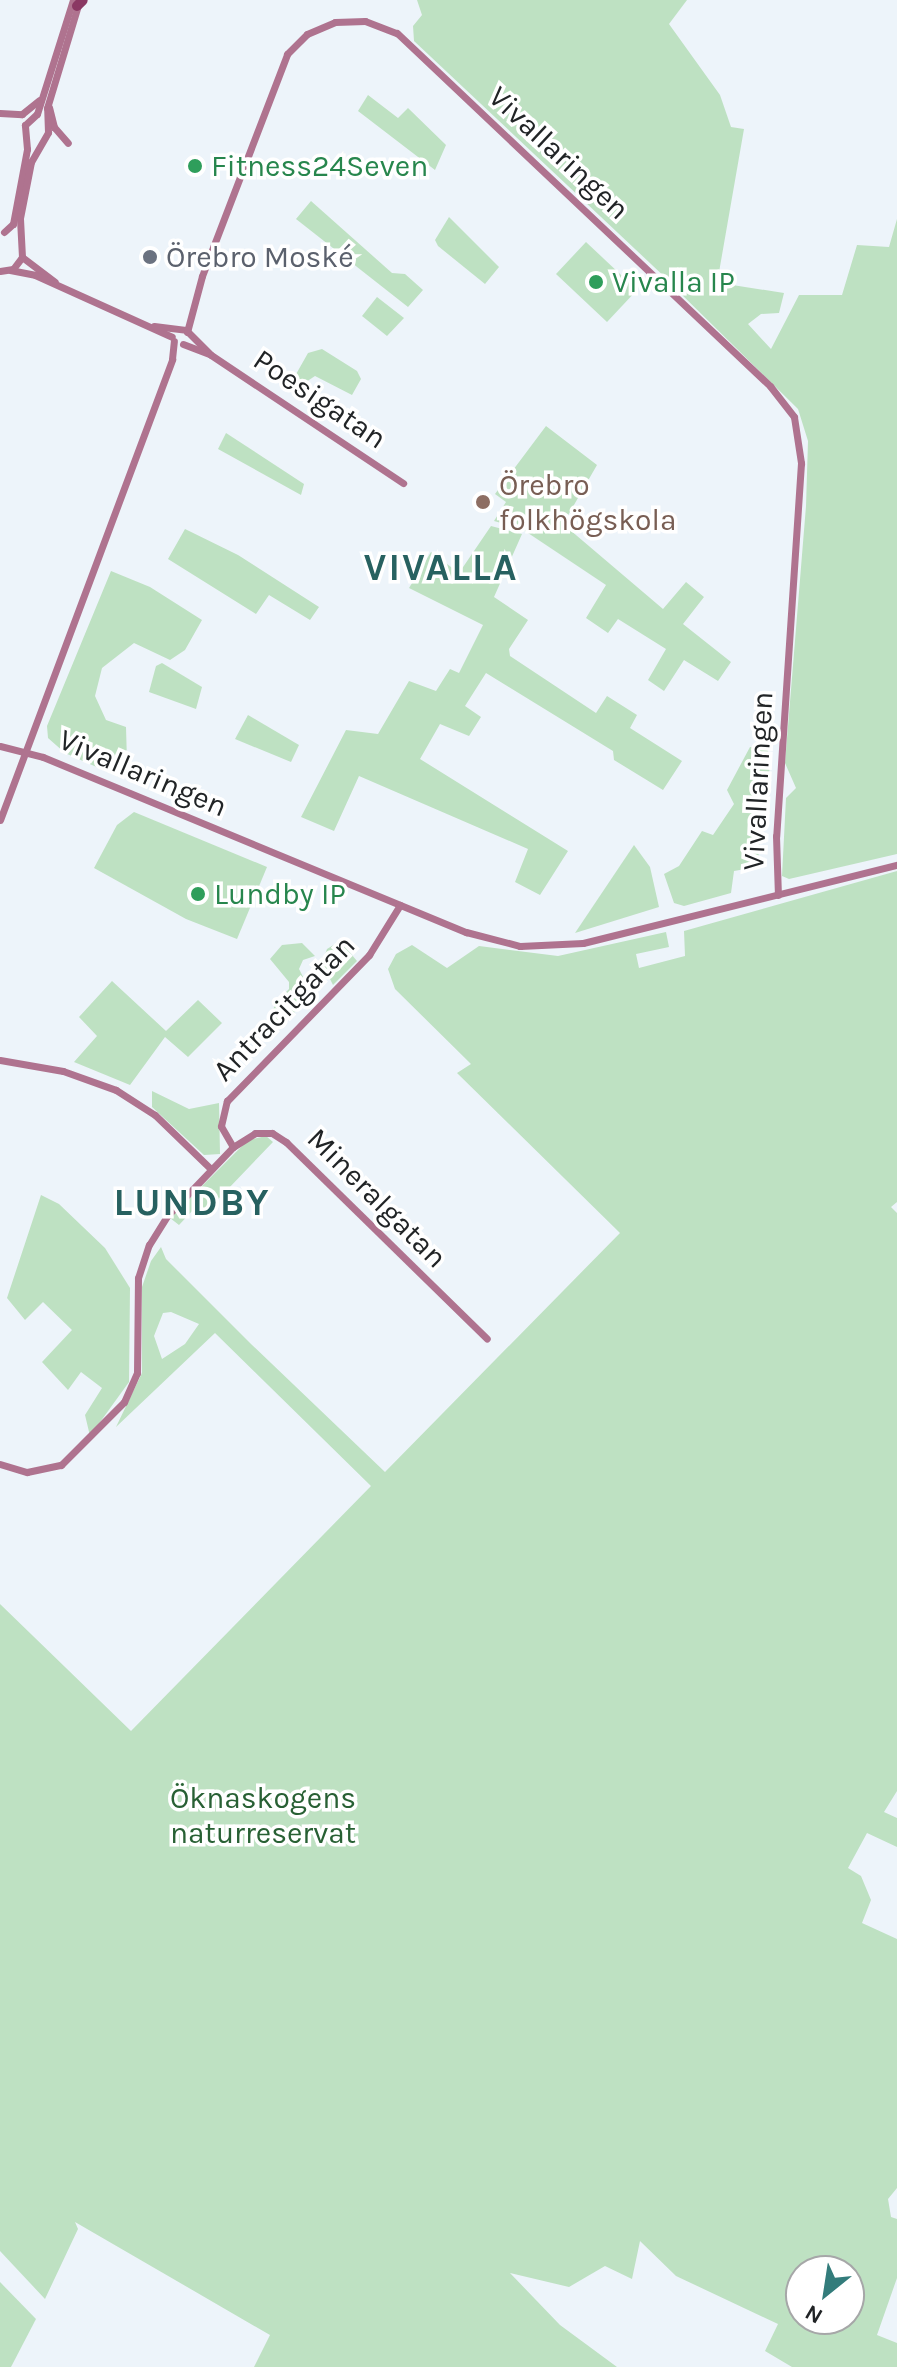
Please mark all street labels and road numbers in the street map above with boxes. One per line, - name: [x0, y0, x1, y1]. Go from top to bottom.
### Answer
- street label: Vivallaringen: [481, 79, 637, 227]
- street label: Poesigatan: [247, 341, 393, 457]
- street label: Vivallaringen: [735, 691, 781, 871]
- street label: Vivallaringen: [54, 721, 232, 825]
- street label: Antracitgatan: [205, 928, 363, 1088]
- street label: Mineralgatan: [300, 1121, 454, 1275]

